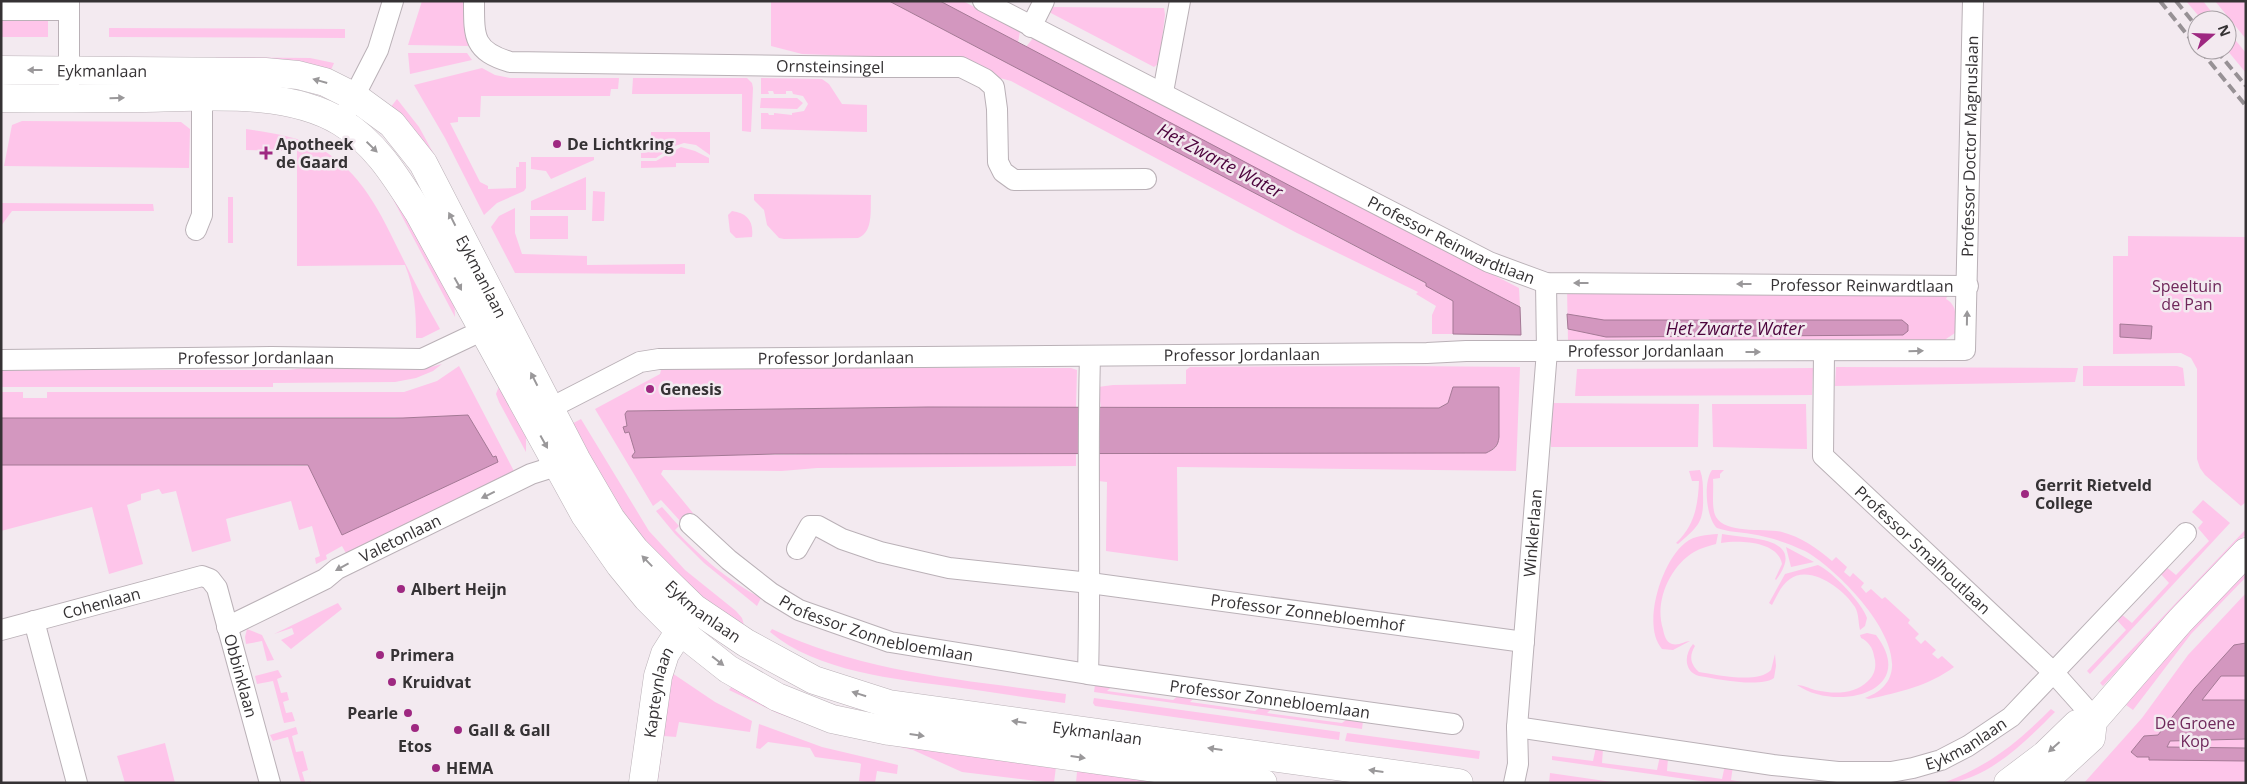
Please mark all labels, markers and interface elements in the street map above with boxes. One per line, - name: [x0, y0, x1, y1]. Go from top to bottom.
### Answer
- north arrow: [2187, 10, 2237, 60]
- text: N: [2214, 22, 2236, 39]
- street label: Professor Doctor Magnuslaan: [1956, 35, 1983, 257]
- street label: Ornsteinsingel: [776, 55, 884, 78]
- street label: Eykmanlaan: [57, 59, 147, 82]
- one-way arrow: [27, 66, 43, 74]
- one-way arrow: [312, 77, 327, 85]
- one-way arrow: [110, 94, 126, 102]
- water label: Het Zwarte Water: [1154, 117, 1288, 204]
- place label: Apotheek de Gaard: [276, 133, 353, 173]
- place label: De Lichtkring: [567, 133, 674, 155]
- marker: De Lichtkring: [551, 138, 563, 150]
- one-way arrow: [365, 141, 377, 153]
- marker: Apotheek de Gaard: [260, 147, 272, 159]
- street label: Professor Reinwardtlaan: [1364, 190, 1538, 289]
- one-way arrow: [447, 212, 455, 226]
- street label: Eykmanlaan: [451, 231, 512, 322]
- street label: Professor Reinwardtlaan: [1770, 274, 1954, 297]
- park label: Speeltuin de Pan: [2152, 275, 2222, 315]
- one-way arrow: [454, 277, 462, 291]
- one-way arrow: [1573, 279, 1589, 287]
- one-way arrow: [1736, 280, 1752, 288]
- one-way arrow: [1963, 310, 1971, 326]
- water label: Het Zwarte Water: [1666, 316, 1805, 340]
- street label: Professor Jordanlaan: [1568, 339, 1724, 362]
- street label: Professor Jordanlaan: [1164, 343, 1320, 366]
- street label: Professor Jordanlaan: [178, 346, 334, 369]
- street label: Professor Jordanlaan: [758, 346, 914, 369]
- one-way arrow: [1908, 347, 1924, 355]
- one-way arrow: [1746, 348, 1762, 356]
- one-way arrow: [530, 372, 538, 387]
- place label: Genesis: [660, 378, 722, 400]
- marker: Genesis: [644, 383, 656, 395]
- one-way arrow: [540, 435, 548, 449]
- place label: Gerrit Rietveld College: [2035, 474, 2152, 514]
- street label: Professor Smalhoutlaan: [1850, 481, 1996, 619]
- street label: Winklerlaan: [1518, 488, 1547, 578]
- marker: Gerrit Rietveld College: [2019, 488, 2031, 500]
- one-way arrow: [480, 491, 495, 500]
- street label: Valetonlaan: [356, 509, 445, 567]
- one-way arrow: [641, 556, 653, 568]
- one-way arrow: [334, 563, 349, 571]
- street label: Eykmanlaan: [660, 575, 745, 648]
- place label: Albert Heijn: [411, 578, 507, 600]
- street label: Cohenlaan: [60, 582, 143, 624]
- marker: Albert Heijn: [395, 583, 407, 595]
- street label: Professor Zonnebloemhof: [1209, 589, 1407, 637]
- street label: Professor Zonnebloemlaan: [775, 590, 975, 666]
- street label: Obbinklaan: [219, 631, 263, 720]
- street label: Kapteynlaan: [638, 642, 678, 739]
- place label: Primera: [390, 644, 454, 666]
- marker: Primera: [374, 649, 386, 661]
- one-way arrow: [711, 656, 724, 667]
- place label: Kruidvat: [402, 671, 471, 693]
- street label: Professor Zonnebloemlaan: [1168, 674, 1372, 724]
- marker: Kruidvat: [386, 676, 398, 688]
- one-way arrow: [852, 690, 867, 697]
- place label: Pearle: [347, 702, 398, 724]
- marker: Pearle: [402, 707, 414, 719]
- street label: Eykmanlaan: [1923, 712, 2011, 775]
- park label: De Groene Kop: [2155, 712, 2235, 752]
- street label: Eykmanlaan: [1051, 716, 1144, 750]
- one-way arrow: [1011, 718, 1027, 726]
- place label: Gall & Gall: [468, 719, 550, 741]
- marker: Etos: [409, 722, 421, 734]
- marker: Gall & Gall: [452, 724, 464, 736]
- one-way arrow: [909, 731, 925, 739]
- place label: Etos: [398, 735, 432, 757]
- one-way arrow: [2048, 741, 2060, 753]
- one-way arrow: [1206, 745, 1222, 753]
- one-way arrow: [1070, 754, 1086, 762]
- place label: HEMA: [446, 757, 494, 779]
- marker: HEMA: [430, 762, 442, 774]
- one-way arrow: [1367, 767, 1383, 775]

